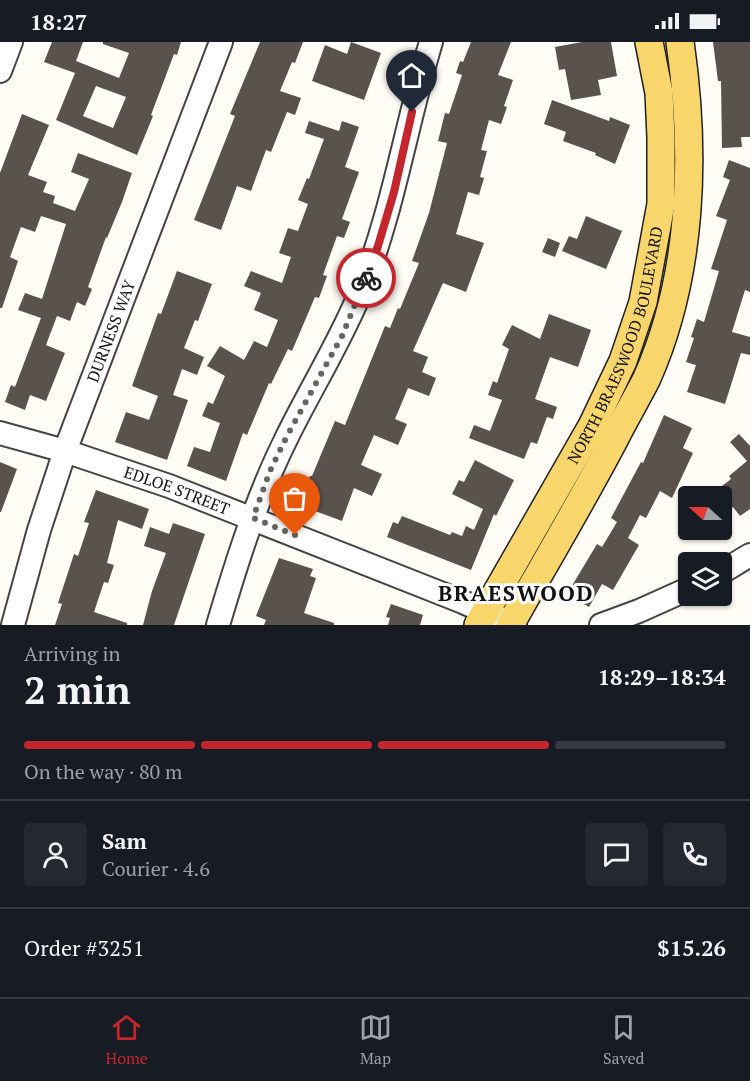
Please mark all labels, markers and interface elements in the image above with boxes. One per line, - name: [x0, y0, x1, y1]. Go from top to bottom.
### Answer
- text: 18:27: [30, 7, 87, 36]
- pin: [386, 50, 437, 112]
- icon: home: [395, 59, 428, 92]
- street label: NORTH BRAESWOOD BOULEVARD: [562, 224, 668, 468]
- courier: [336, 248, 396, 308]
- icon: bike: [350, 262, 383, 295]
- street label: DURNESS WAY: [81, 276, 140, 385]
- street label: EDLOE STREET: [121, 461, 233, 520]
- pin: [269, 473, 320, 535]
- icon: bag: [278, 482, 311, 515]
- north arrow: [678, 486, 732, 540]
- map controls: [678, 486, 732, 606]
- button: layers: [678, 552, 732, 606]
- district label: BRAESWOOD: [438, 578, 594, 607]
- text: Arriving in: [24, 640, 120, 667]
- text: 18:29–18:34: [598, 662, 726, 691]
- text: 2 min: [24, 663, 131, 715]
- text: On the way · 80 m: [24, 758, 182, 785]
- button: person: [24, 823, 87, 886]
- button: chat: [585, 823, 648, 886]
- button: phone: [663, 823, 726, 886]
- text: Sam: [102, 826, 147, 855]
- text: Courier · 4.6: [102, 855, 210, 882]
- text: Order #3251: [24, 933, 144, 962]
- text: $15.26: [657, 933, 726, 962]
- tab: Home: [106, 1011, 148, 1069]
- tab: Map: [359, 1011, 392, 1069]
- tab: Saved: [603, 1011, 644, 1069]

